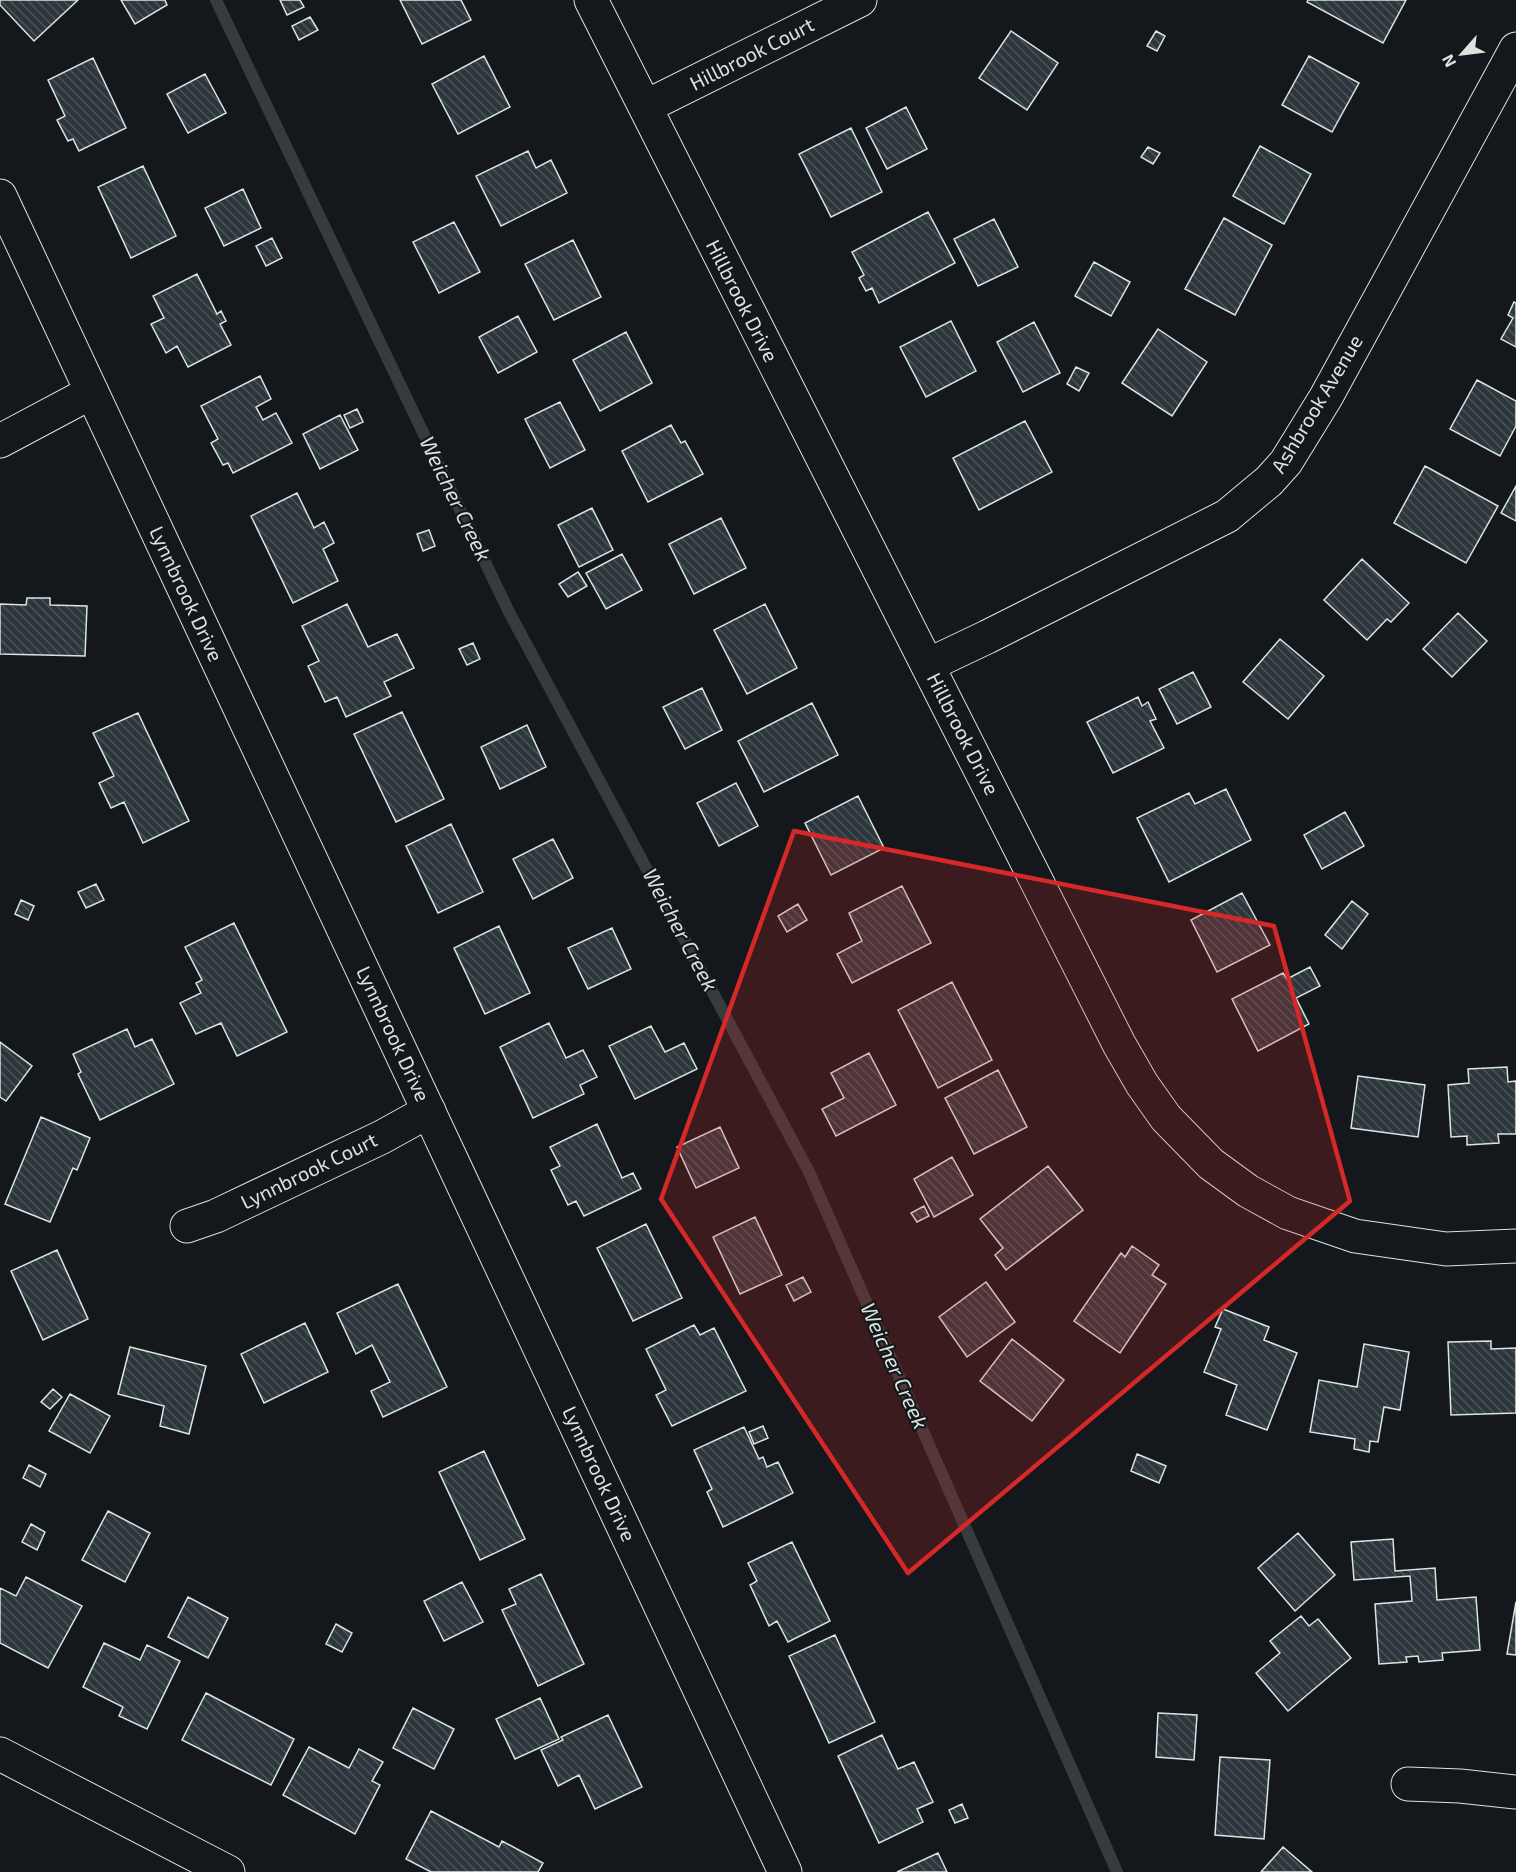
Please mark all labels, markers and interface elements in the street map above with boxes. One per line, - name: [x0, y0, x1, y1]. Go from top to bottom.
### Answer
- street label: Hillbrook Court: [685, 11, 818, 95]
- north arrow: [1432, 24, 1492, 84]
- text: N: [1437, 52, 1459, 71]
- street label: Hillbrook Drive: [702, 235, 784, 366]
- street label: Ashbrook Avenue: [1265, 330, 1367, 477]
- water label: Weicher Creek: [415, 432, 497, 565]
- street label: Lynnbrook Drive: [145, 522, 229, 665]
- street label: Hillbrook Drive: [923, 668, 1005, 799]
- water label: Weicher Creek: [638, 864, 724, 995]
- street label: Lynnbrook Drive: [352, 962, 436, 1105]
- street label: Lynnbrook Court: [236, 1127, 381, 1214]
- water label: Weicher Creek: [856, 1298, 934, 1432]
- street label: Lynnbrook Drive: [558, 1402, 642, 1545]

